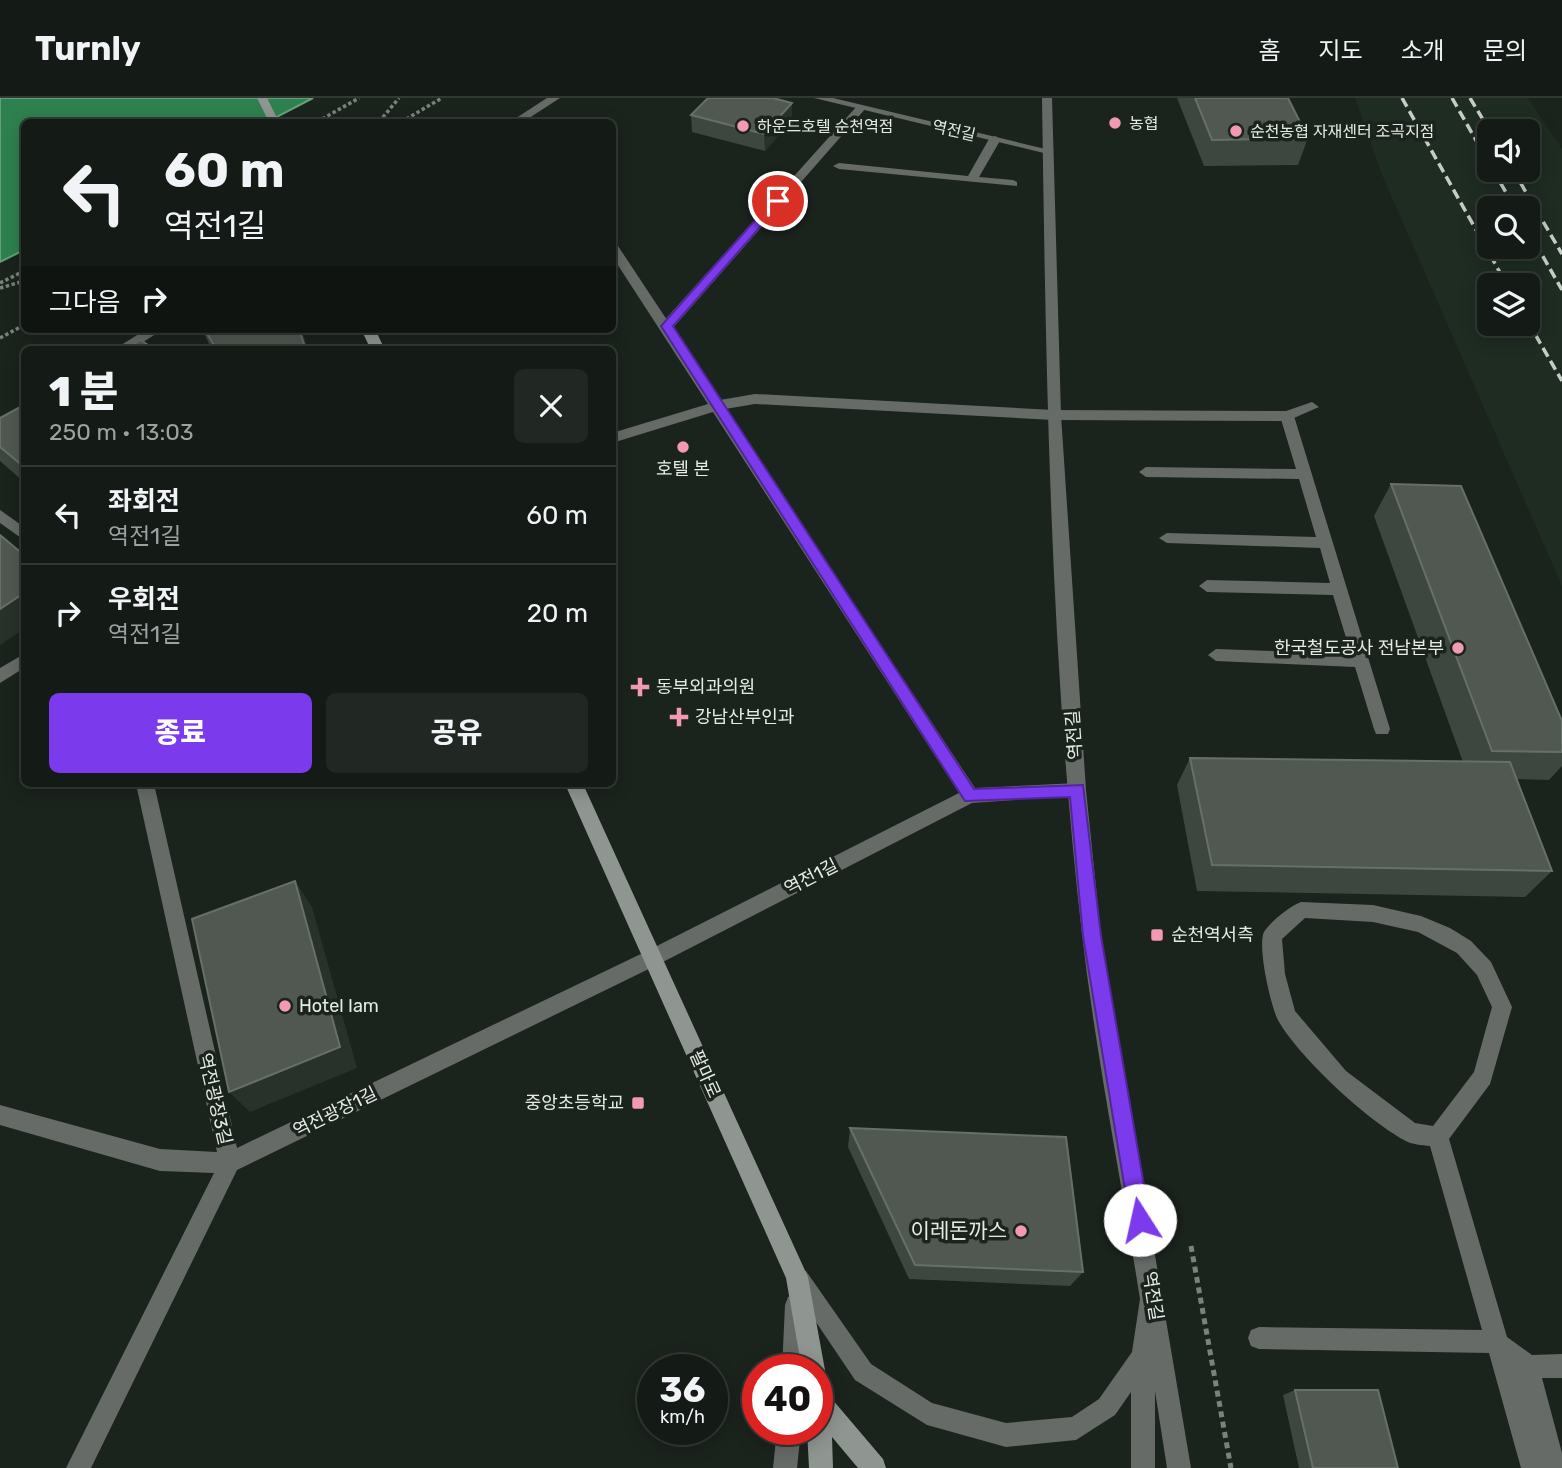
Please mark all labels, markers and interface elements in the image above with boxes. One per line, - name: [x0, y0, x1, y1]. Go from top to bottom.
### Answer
- text: Turnly: [35, 29, 141, 68]
- text: 홈: [1258, 37, 1280, 65]
- text: 지도: [1318, 37, 1363, 65]
- text: 소개: [1401, 37, 1445, 65]
- text: 문의: [1483, 37, 1527, 65]
- place label: 농협: [1129, 114, 1158, 133]
- marker: 농협: [1107, 115, 1123, 131]
- street label: 역전길: [930, 116, 978, 145]
- place label: 하운드호텔 순천역점: [757, 117, 893, 136]
- marker: 하운드호텔 순천역점: [735, 118, 751, 134]
- map controls: [1477, 119, 1540, 336]
- button: sound: [1477, 119, 1540, 182]
- place label: 순천농협 자재센터 조곡지점: [1250, 122, 1434, 141]
- marker: 순천농협 자재센터 조곡지점: [1228, 123, 1244, 139]
- text: 60 m: [164, 141, 285, 199]
- icon: left: [49, 147, 140, 238]
- pin: [748, 171, 808, 231]
- icon: arrive: [759, 182, 797, 220]
- button: search: [1477, 196, 1540, 259]
- text: 역전1길: [164, 207, 266, 245]
- button: layers: [1477, 273, 1540, 336]
- icon: right: [135, 280, 173, 318]
- text: 그다음: [49, 287, 121, 318]
- text: 1 분: [49, 367, 118, 417]
- button: close: [514, 369, 588, 443]
- text: 250 m · 13:03: [49, 418, 194, 446]
- marker: 호텔 본: [675, 439, 691, 455]
- place label: 호텔 본: [656, 458, 710, 480]
- text: 좌회전: [108, 486, 180, 517]
- icon: left: [49, 496, 87, 534]
- text: 60 m: [526, 500, 588, 531]
- text: 역전1길: [108, 522, 181, 550]
- text: 우회전: [108, 584, 180, 615]
- icon: right: [49, 594, 87, 632]
- text: 20 m: [527, 598, 588, 629]
- text: 역전1길: [108, 620, 181, 648]
- place label: 한국철도공사 전남본부: [1274, 637, 1444, 659]
- marker: 한국철도공사 전남본부: [1450, 640, 1466, 656]
- place label: 동부외과의원: [656, 676, 755, 698]
- marker: 동부외과의원: [630, 677, 650, 697]
- button: 종료: [49, 693, 312, 773]
- button: 공유: [326, 693, 588, 773]
- place label: 강남산부인과: [695, 706, 795, 728]
- marker: 강남산부인과: [669, 707, 689, 727]
- street label: 역전길: [1061, 709, 1087, 761]
- street label: 역전1길: [780, 854, 842, 900]
- place label: 순천역서측: [1171, 924, 1254, 946]
- marker: 순천역서측: [1149, 927, 1165, 943]
- place label: Hotel Iam: [299, 995, 379, 1017]
- marker: Hotel Iam: [277, 998, 293, 1014]
- street label: 팔마로: [685, 1047, 725, 1101]
- street label: 역전광장3길: [194, 1051, 236, 1147]
- street label: 역전광장1길: [290, 1082, 380, 1142]
- place label: 중앙초등학교: [525, 1092, 624, 1114]
- marker: 중앙초등학교: [630, 1095, 646, 1111]
- position arrow: [1103, 1183, 1177, 1257]
- place label: 이레돈까스: [910, 1218, 1007, 1243]
- marker: 이레돈까스: [1013, 1223, 1029, 1239]
- street label: 역전길: [1138, 1270, 1168, 1322]
- speed limit sign: 40: [742, 1354, 833, 1445]
- text: 36: [660, 1369, 705, 1411]
- text: km/h: [660, 1406, 705, 1428]

